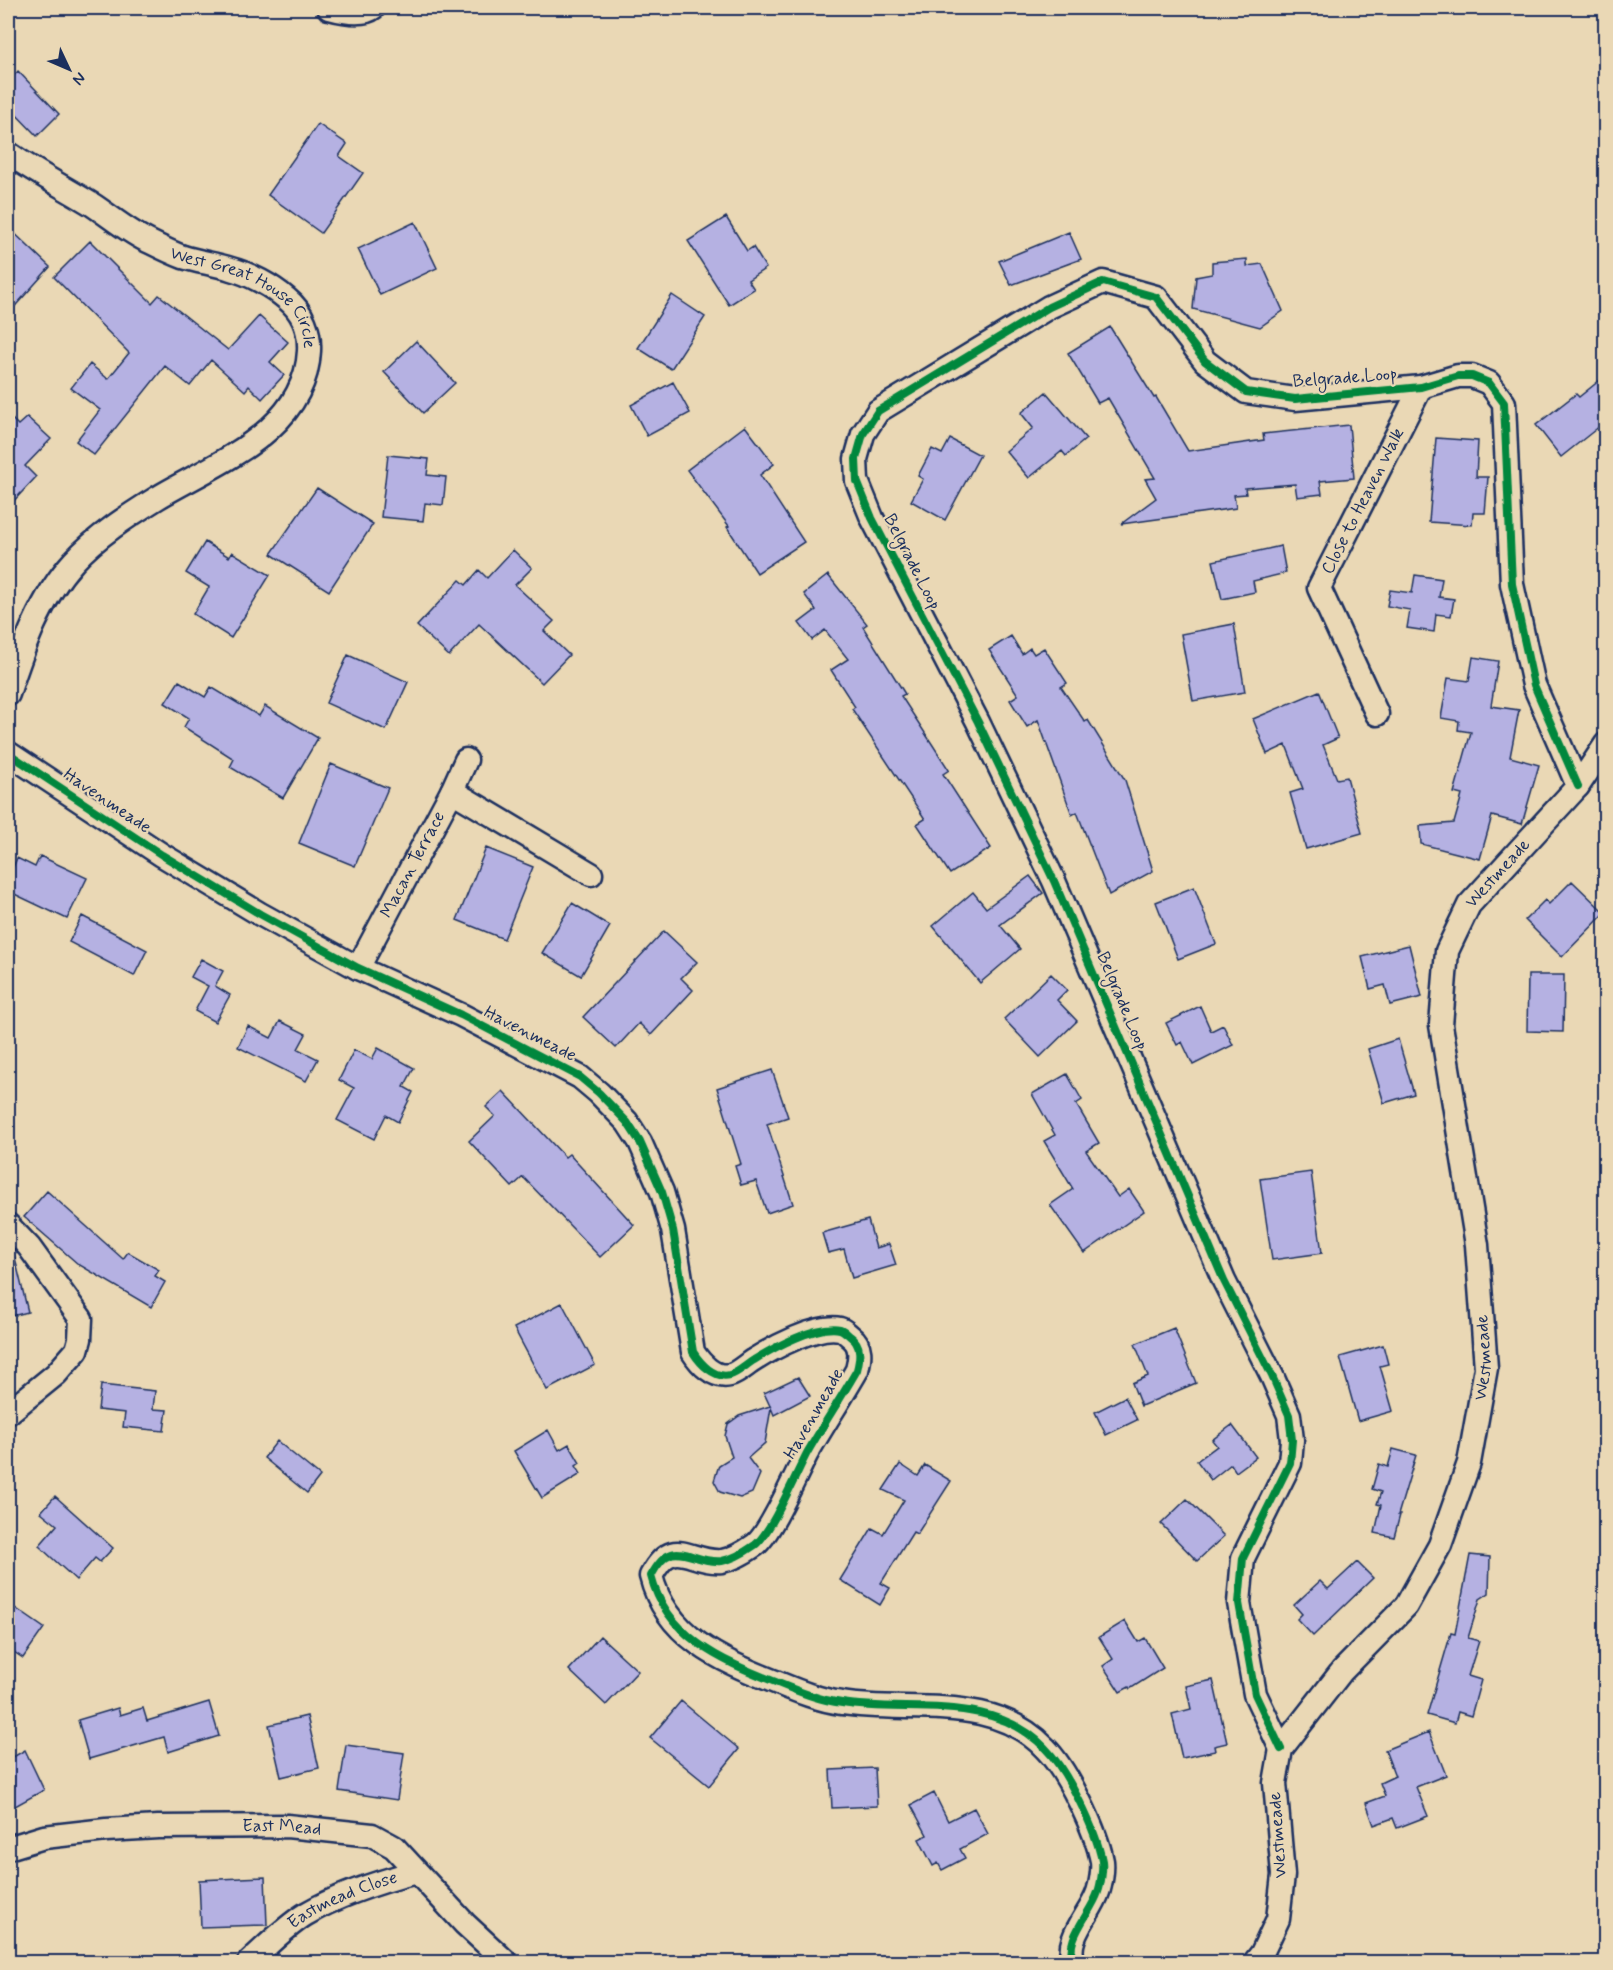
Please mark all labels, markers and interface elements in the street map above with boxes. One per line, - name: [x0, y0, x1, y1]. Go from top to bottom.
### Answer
- north arrow: [39, 39, 99, 99]
- text: N: [67, 67, 90, 90]
- street label: West Great House Circle: [166, 241, 321, 349]
- street label: Belgrade Loop: [1292, 362, 1398, 395]
- street label: Close to Heaven Walk: [1316, 424, 1410, 578]
- street label: Belgrade Loop: [877, 510, 946, 615]
- street label: Havenmeade: [58, 763, 156, 839]
- street label: Macan Terrace: [375, 807, 451, 922]
- street label: Westmeade: [1460, 833, 1536, 913]
- street label: Belgrade Loop: [1090, 948, 1154, 1054]
- street label: Havenmeade: [479, 1000, 581, 1068]
- street label: Westmeade: [1468, 1314, 1499, 1403]
- street label: Havenmeade: [778, 1364, 850, 1464]
- street label: Westmeade: [1263, 1791, 1293, 1879]
- street label: East Mead: [242, 1814, 323, 1842]
- street label: Eastmead Close: [283, 1866, 400, 1935]

